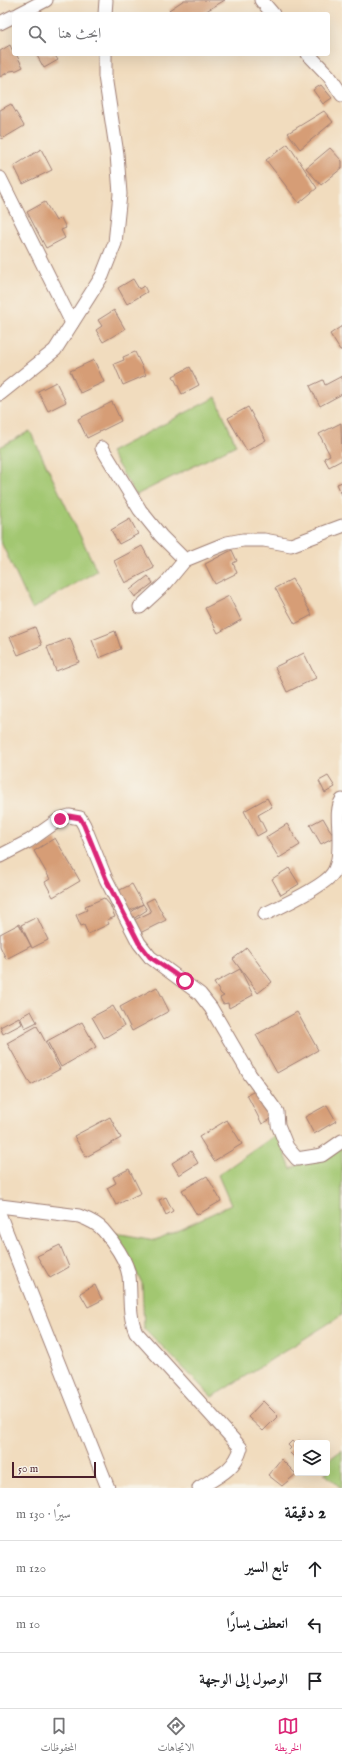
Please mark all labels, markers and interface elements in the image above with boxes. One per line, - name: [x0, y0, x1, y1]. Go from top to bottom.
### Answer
- search box: [12, 12, 330, 56]
- icon: search: [26, 23, 48, 45]
- text: ابحث هنا: [58, 24, 101, 43]
- route end: [51, 810, 69, 828]
- route start: [176, 972, 194, 990]
- map controls: [294, 1440, 330, 1476]
- button: layers: [294, 1440, 330, 1476]
- scale bar: [12, 1460, 96, 1479]
- text: 50 m: [18, 1462, 38, 1476]
- text: 2 دقيقة: [285, 1503, 326, 1524]
- text: سيرًا · 130 m: [16, 1506, 71, 1523]
- text: تابع السير: [246, 1558, 288, 1577]
- icon: ahead: [304, 1558, 326, 1580]
- text: 120 m: [16, 1560, 46, 1577]
- text: انعطف يسارًا: [226, 1614, 288, 1633]
- icon: left: [304, 1614, 326, 1636]
- text: 10 m: [16, 1616, 40, 1633]
- text: الوصول إلى الوجهة: [199, 1670, 288, 1689]
- icon: arrive: [304, 1670, 326, 1692]
- tab: المحفوظات: [40, 1715, 77, 1758]
- tab: الاتجاهات: [157, 1715, 194, 1758]
- tab: الخريطة: [275, 1715, 302, 1758]

